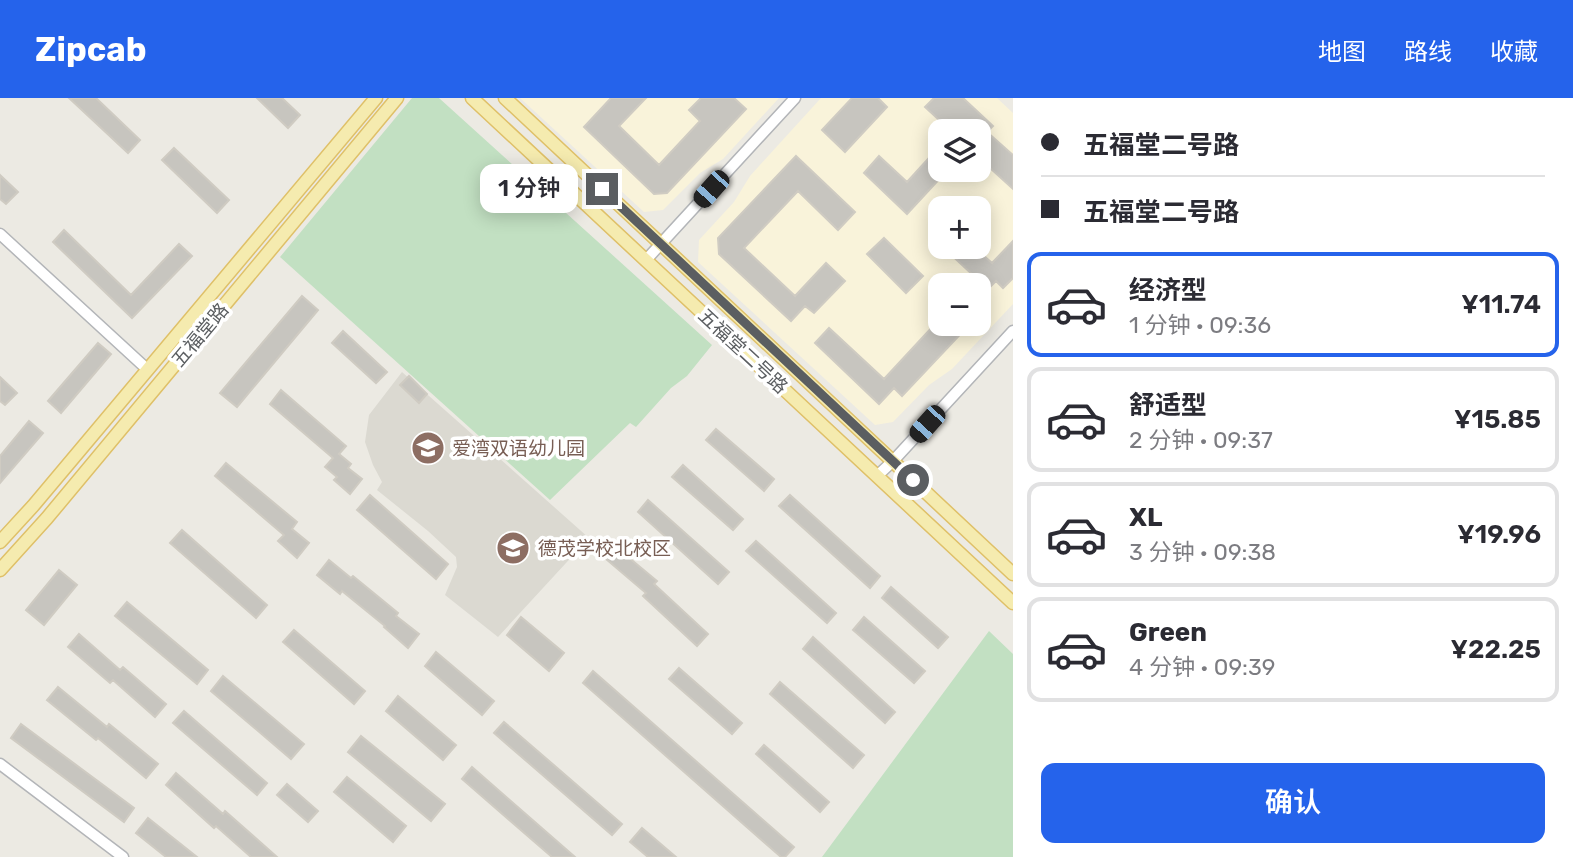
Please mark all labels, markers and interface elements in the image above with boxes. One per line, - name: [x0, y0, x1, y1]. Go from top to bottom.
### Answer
- text: Zipcab: [35, 30, 146, 69]
- text: 地图: [1318, 38, 1366, 66]
- text: 路线: [1404, 38, 1452, 66]
- text: 收藏: [1490, 38, 1538, 66]
- map controls: [928, 119, 991, 336]
- button: layers: [928, 119, 991, 182]
- text: 五福堂二号路: [1083, 130, 1239, 161]
- callout: 1 分钟: [480, 164, 578, 214]
- car: [690, 166, 733, 212]
- route end: [586, 173, 618, 205]
- text: 1 分钟: [498, 174, 560, 202]
- button: +: [928, 196, 991, 259]
- text: 五福堂二号路: [1083, 197, 1239, 228]
- button: −: [928, 273, 991, 336]
- icon: car: [1045, 273, 1108, 336]
- text: 经济型: [1129, 275, 1207, 306]
- text: ¥11.74: [1461, 289, 1541, 320]
- street label: 五福堂路: [167, 298, 233, 372]
- street label: 五福堂二号路: [693, 304, 793, 398]
- text: 1 分钟 · 09:36: [1129, 311, 1271, 339]
- icon: car: [1045, 388, 1108, 451]
- text: 舒适型: [1129, 390, 1207, 421]
- car: [906, 401, 949, 447]
- text: ¥15.85: [1454, 404, 1541, 435]
- text: 2 分钟 · 09:37: [1129, 426, 1273, 454]
- school or university icon: 爱湾双语幼儿园: [409, 429, 447, 467]
- place label: 爱湾双语幼儿园: [452, 437, 585, 460]
- route start: [897, 464, 929, 496]
- text: XL: [1129, 502, 1162, 533]
- icon: car: [1045, 503, 1108, 566]
- text: ¥19.96: [1457, 519, 1541, 550]
- school or university icon: 德茂学校北校区: [494, 529, 532, 567]
- place label: 德茂学校北校区: [538, 537, 671, 560]
- text: 3 分钟 · 09:38: [1129, 538, 1276, 566]
- text: Green: [1129, 617, 1207, 648]
- icon: car: [1045, 618, 1108, 681]
- text: ¥22.25: [1451, 634, 1541, 665]
- text: 4 分钟 · 09:39: [1129, 653, 1275, 681]
- button: 确认: [1041, 763, 1545, 843]

